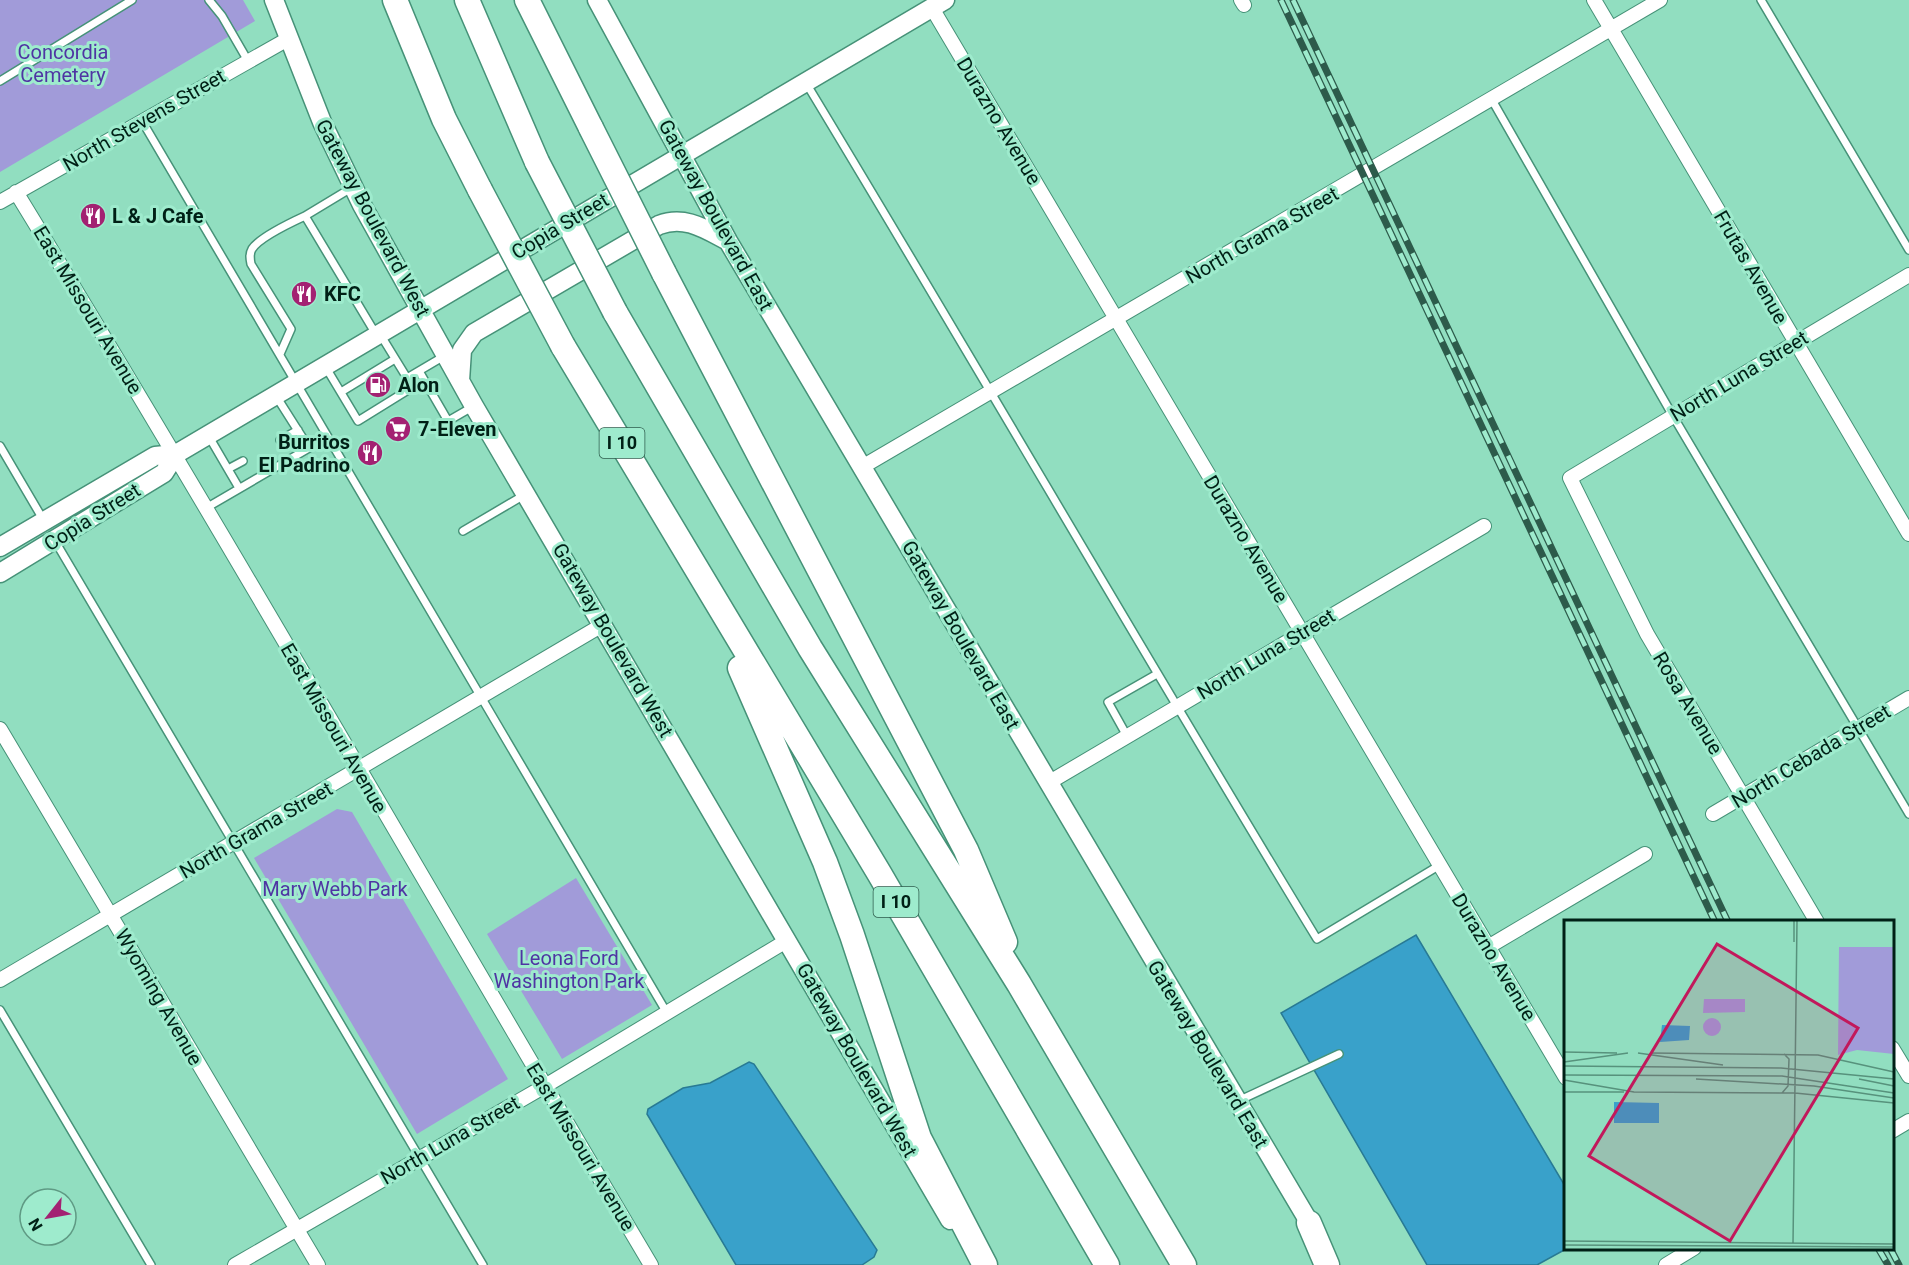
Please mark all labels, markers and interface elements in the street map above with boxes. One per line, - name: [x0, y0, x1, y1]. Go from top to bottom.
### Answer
- park label: Concordia Cemetery: [18, 40, 108, 87]
- street label: Durazno Avenue: [952, 53, 1046, 189]
- street label: North Stevens Street: [58, 64, 230, 176]
- street label: Gateway Boulevard West: [311, 115, 435, 321]
- street label: Gateway Boulevard East: [654, 115, 778, 315]
- street label: North Grama Street: [1181, 181, 1343, 289]
- street label: Copia Street: [507, 188, 613, 264]
- restaurant icon: L & J Cafe: [78, 201, 108, 231]
- place label: L & J Cafe: [112, 204, 204, 228]
- street label: Frutas Avenue: [1709, 206, 1793, 328]
- street label: East Missouri Avenue: [28, 222, 148, 398]
- restaurant icon: KFC: [289, 279, 319, 309]
- place label: KFC: [324, 282, 361, 306]
- street label: North Luna Street: [1666, 325, 1812, 427]
- fuel station icon: Alon: [363, 370, 393, 400]
- place label: Alon: [398, 373, 439, 397]
- supermarket icon: 7-Eleven: [383, 414, 413, 444]
- place label: 7-Eleven: [418, 417, 497, 441]
- road number: I 10: [600, 428, 644, 458]
- place label: Burritos El Padrino: [259, 430, 350, 477]
- restaurant icon: Burritos El Padrino: [355, 438, 385, 468]
- street label: Durazno Avenue: [1199, 471, 1293, 607]
- street label: Copia Street: [39, 478, 145, 556]
- street label: Gateway Boulevard East: [897, 536, 1025, 734]
- street label: Gateway Boulevard West: [548, 539, 678, 741]
- street label: North Luna Street: [1193, 603, 1339, 705]
- street label: East Missouri Avenue: [276, 639, 392, 817]
- street label: Rosa Avenue: [1648, 647, 1728, 759]
- street label: North Cebada Street: [1727, 699, 1895, 813]
- street label: North Grama Street: [175, 776, 337, 884]
- park label: Mary Webb Park: [262, 877, 409, 901]
- road number: I 10: [874, 887, 918, 917]
- street label: Durazno Avenue: [1447, 889, 1541, 1025]
- inset map: [1564, 920, 1894, 1250]
- street label: Wyoming Avenue: [110, 925, 208, 1069]
- park label: Leona Ford Washington Park: [494, 946, 645, 993]
- street label: Gateway Boulevard East: [1142, 956, 1274, 1152]
- street label: Gateway Boulevard West: [792, 959, 922, 1161]
- street label: East Missouri Avenue: [521, 1059, 641, 1235]
- street label: North Luna Street: [376, 1090, 524, 1190]
- north arrow: [18, 1187, 78, 1247]
- text: N: [25, 1215, 47, 1234]

